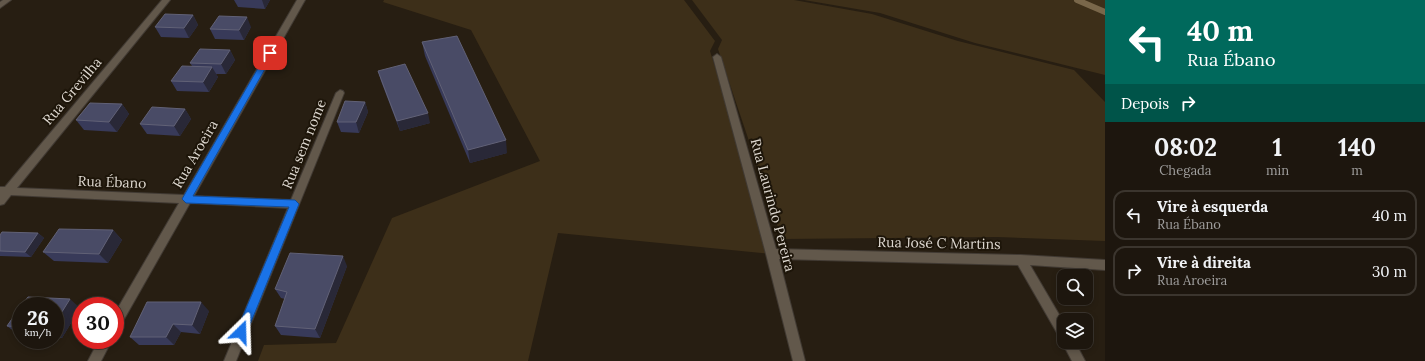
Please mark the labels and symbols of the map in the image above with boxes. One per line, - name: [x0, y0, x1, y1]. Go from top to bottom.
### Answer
- pin: [253, 36, 287, 70]
- street label: Rua Grevilha: [39, 54, 105, 128]
- street label: Rua sem nome: [278, 96, 330, 191]
- street label: Rua Aroeira: [168, 117, 222, 191]
- street label: Rua Laurindo Pereira: [747, 136, 799, 274]
- street label: Rua Ébano: [77, 172, 147, 192]
- street label: Rua José C Martins: [877, 233, 1001, 253]
- speed limit sign: 30: [72, 297, 124, 349]
- position arrow: [220, 311, 262, 353]

